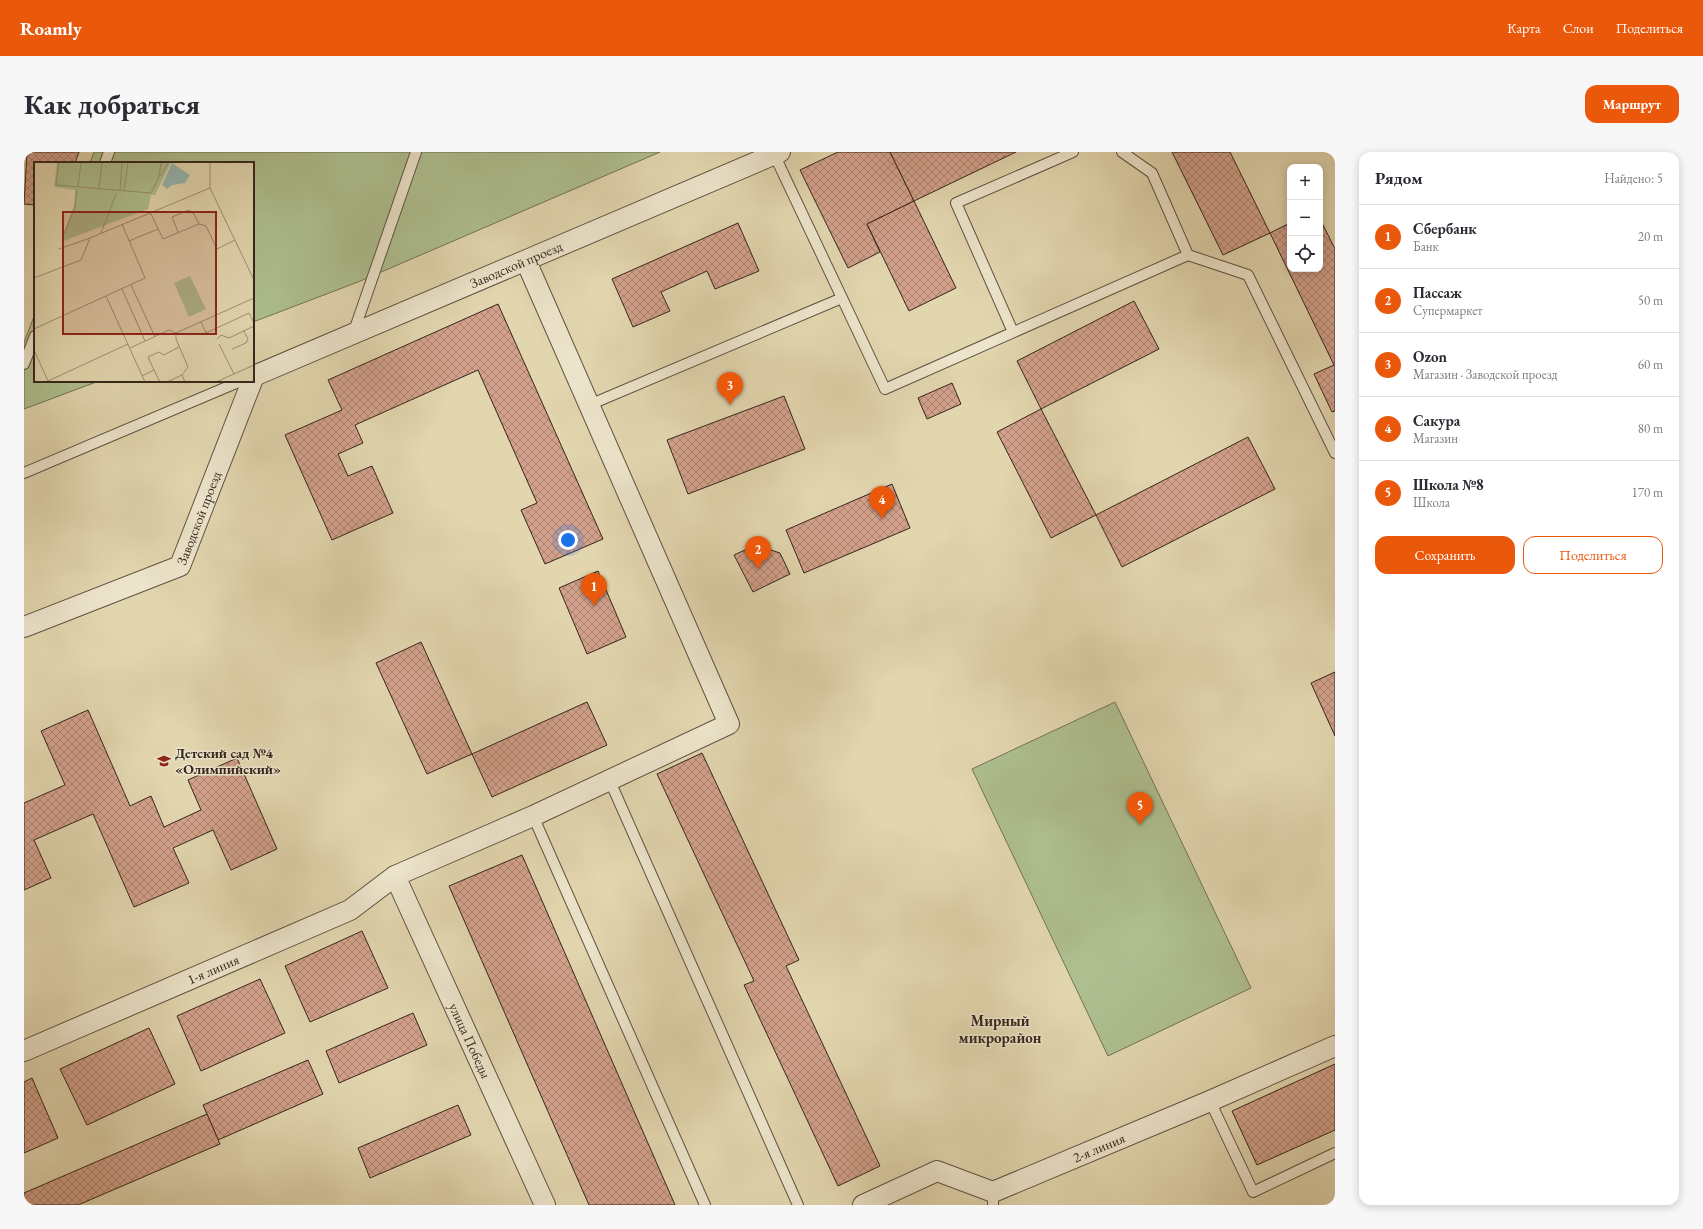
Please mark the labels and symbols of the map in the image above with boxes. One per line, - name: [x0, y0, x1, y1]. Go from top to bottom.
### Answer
- inset map: [34, 162, 254, 382]
- street label: Заводской проезд: [467, 237, 566, 292]
- pin: 3: [717, 372, 743, 405]
- street label: Заводской проезд: [172, 468, 225, 567]
- pin: 4: [869, 486, 895, 519]
- your location: [558, 530, 578, 550]
- pin: 2: [745, 536, 771, 569]
- pin: 1: [581, 573, 607, 606]
- place label: Детский сад №4 «Олимпийский»: [175, 744, 281, 778]
- school or university icon: Детский сад №4 «Олимпийский»: [156, 753, 172, 769]
- pin: 5: [1127, 792, 1153, 825]
- street label: 1-я линия: [184, 950, 242, 988]
- street label: улица Победы: [445, 1000, 495, 1082]
- district label: Мирный микрорайон: [959, 1011, 1042, 1047]
- street label: 2-я линия: [1070, 1129, 1128, 1167]

